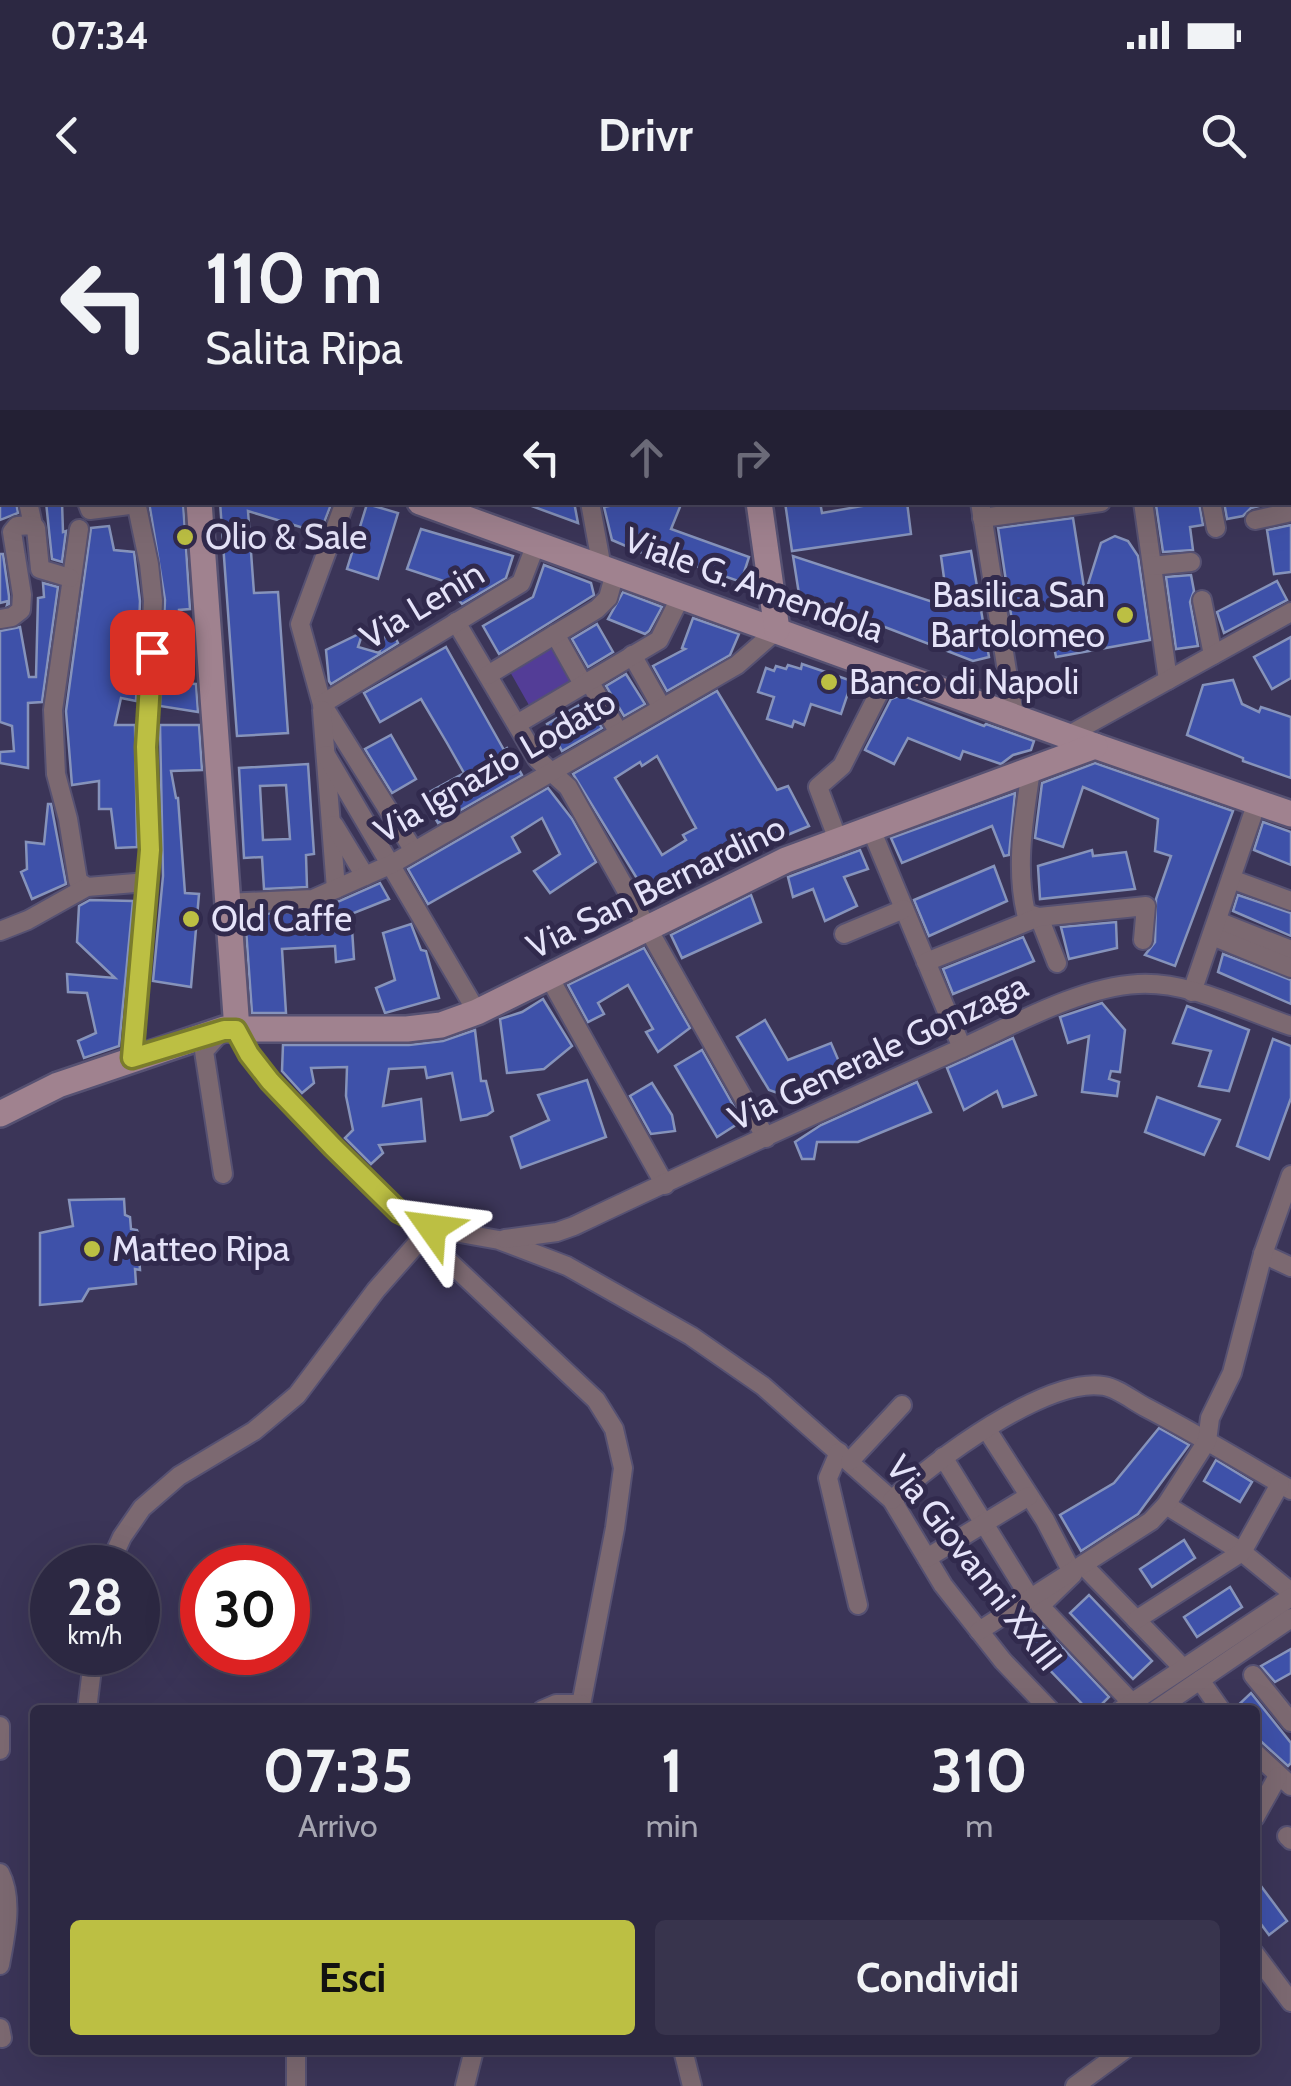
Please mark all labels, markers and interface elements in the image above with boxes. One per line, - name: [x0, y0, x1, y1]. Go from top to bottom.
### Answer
- text: 07:34: [50, 12, 149, 59]
- icon: back: [40, 108, 95, 163]
- text: Drivr: [598, 108, 693, 162]
- icon: search: [1196, 108, 1251, 163]
- text: 110 m: [205, 235, 383, 321]
- icon: left: [40, 240, 170, 370]
- text: Salita Ripa: [205, 321, 403, 375]
- icon: left: [514, 430, 569, 485]
- icon: ahead: [619, 430, 674, 485]
- icon: right: [724, 430, 779, 485]
- place label: Olio & Sale: [205, 515, 367, 558]
- street label: Viale G. Amendola: [618, 518, 890, 652]
- marker: Olio & Sale: [174, 526, 196, 548]
- street label: Via Lenin: [352, 551, 491, 658]
- place label: Basilica San Bartolomeo: [930, 573, 1105, 656]
- marker: Basilica San Bartolomeo: [1114, 604, 1136, 626]
- pin: [110, 610, 195, 695]
- icon: arrive: [125, 625, 180, 680]
- place label: Banco di Napoli: [849, 660, 1079, 703]
- marker: Banco di Napoli: [818, 671, 840, 693]
- street label: Via Ignazio Lodato: [366, 679, 623, 852]
- street label: Via San Bernardino: [520, 805, 792, 968]
- place label: Old Caffe: [211, 897, 352, 940]
- marker: Old Caffe: [180, 908, 202, 930]
- street label: Via Generale Gonzaga: [721, 963, 1034, 1140]
- position arrow: [380, 1176, 484, 1280]
- place label: Matteo Ripa: [112, 1227, 290, 1270]
- marker: Matteo Ripa: [81, 1238, 103, 1260]
- street label: Via Giovanni XXIII: [877, 1447, 1072, 1679]
- speed limit sign: 30: [180, 1545, 310, 1675]
- text: 28: [67, 1567, 123, 1628]
- text: km/h: [68, 1620, 122, 1650]
- text: 07:35: [262, 1734, 413, 1807]
- text: 1: [661, 1734, 683, 1807]
- text: 310: [931, 1734, 1028, 1807]
- text: Arrivo: [298, 1806, 378, 1845]
- text: min: [646, 1806, 698, 1845]
- text: m: [965, 1806, 993, 1845]
- button: Esci: [70, 1920, 635, 2035]
- button: Condividi: [655, 1920, 1220, 2035]

